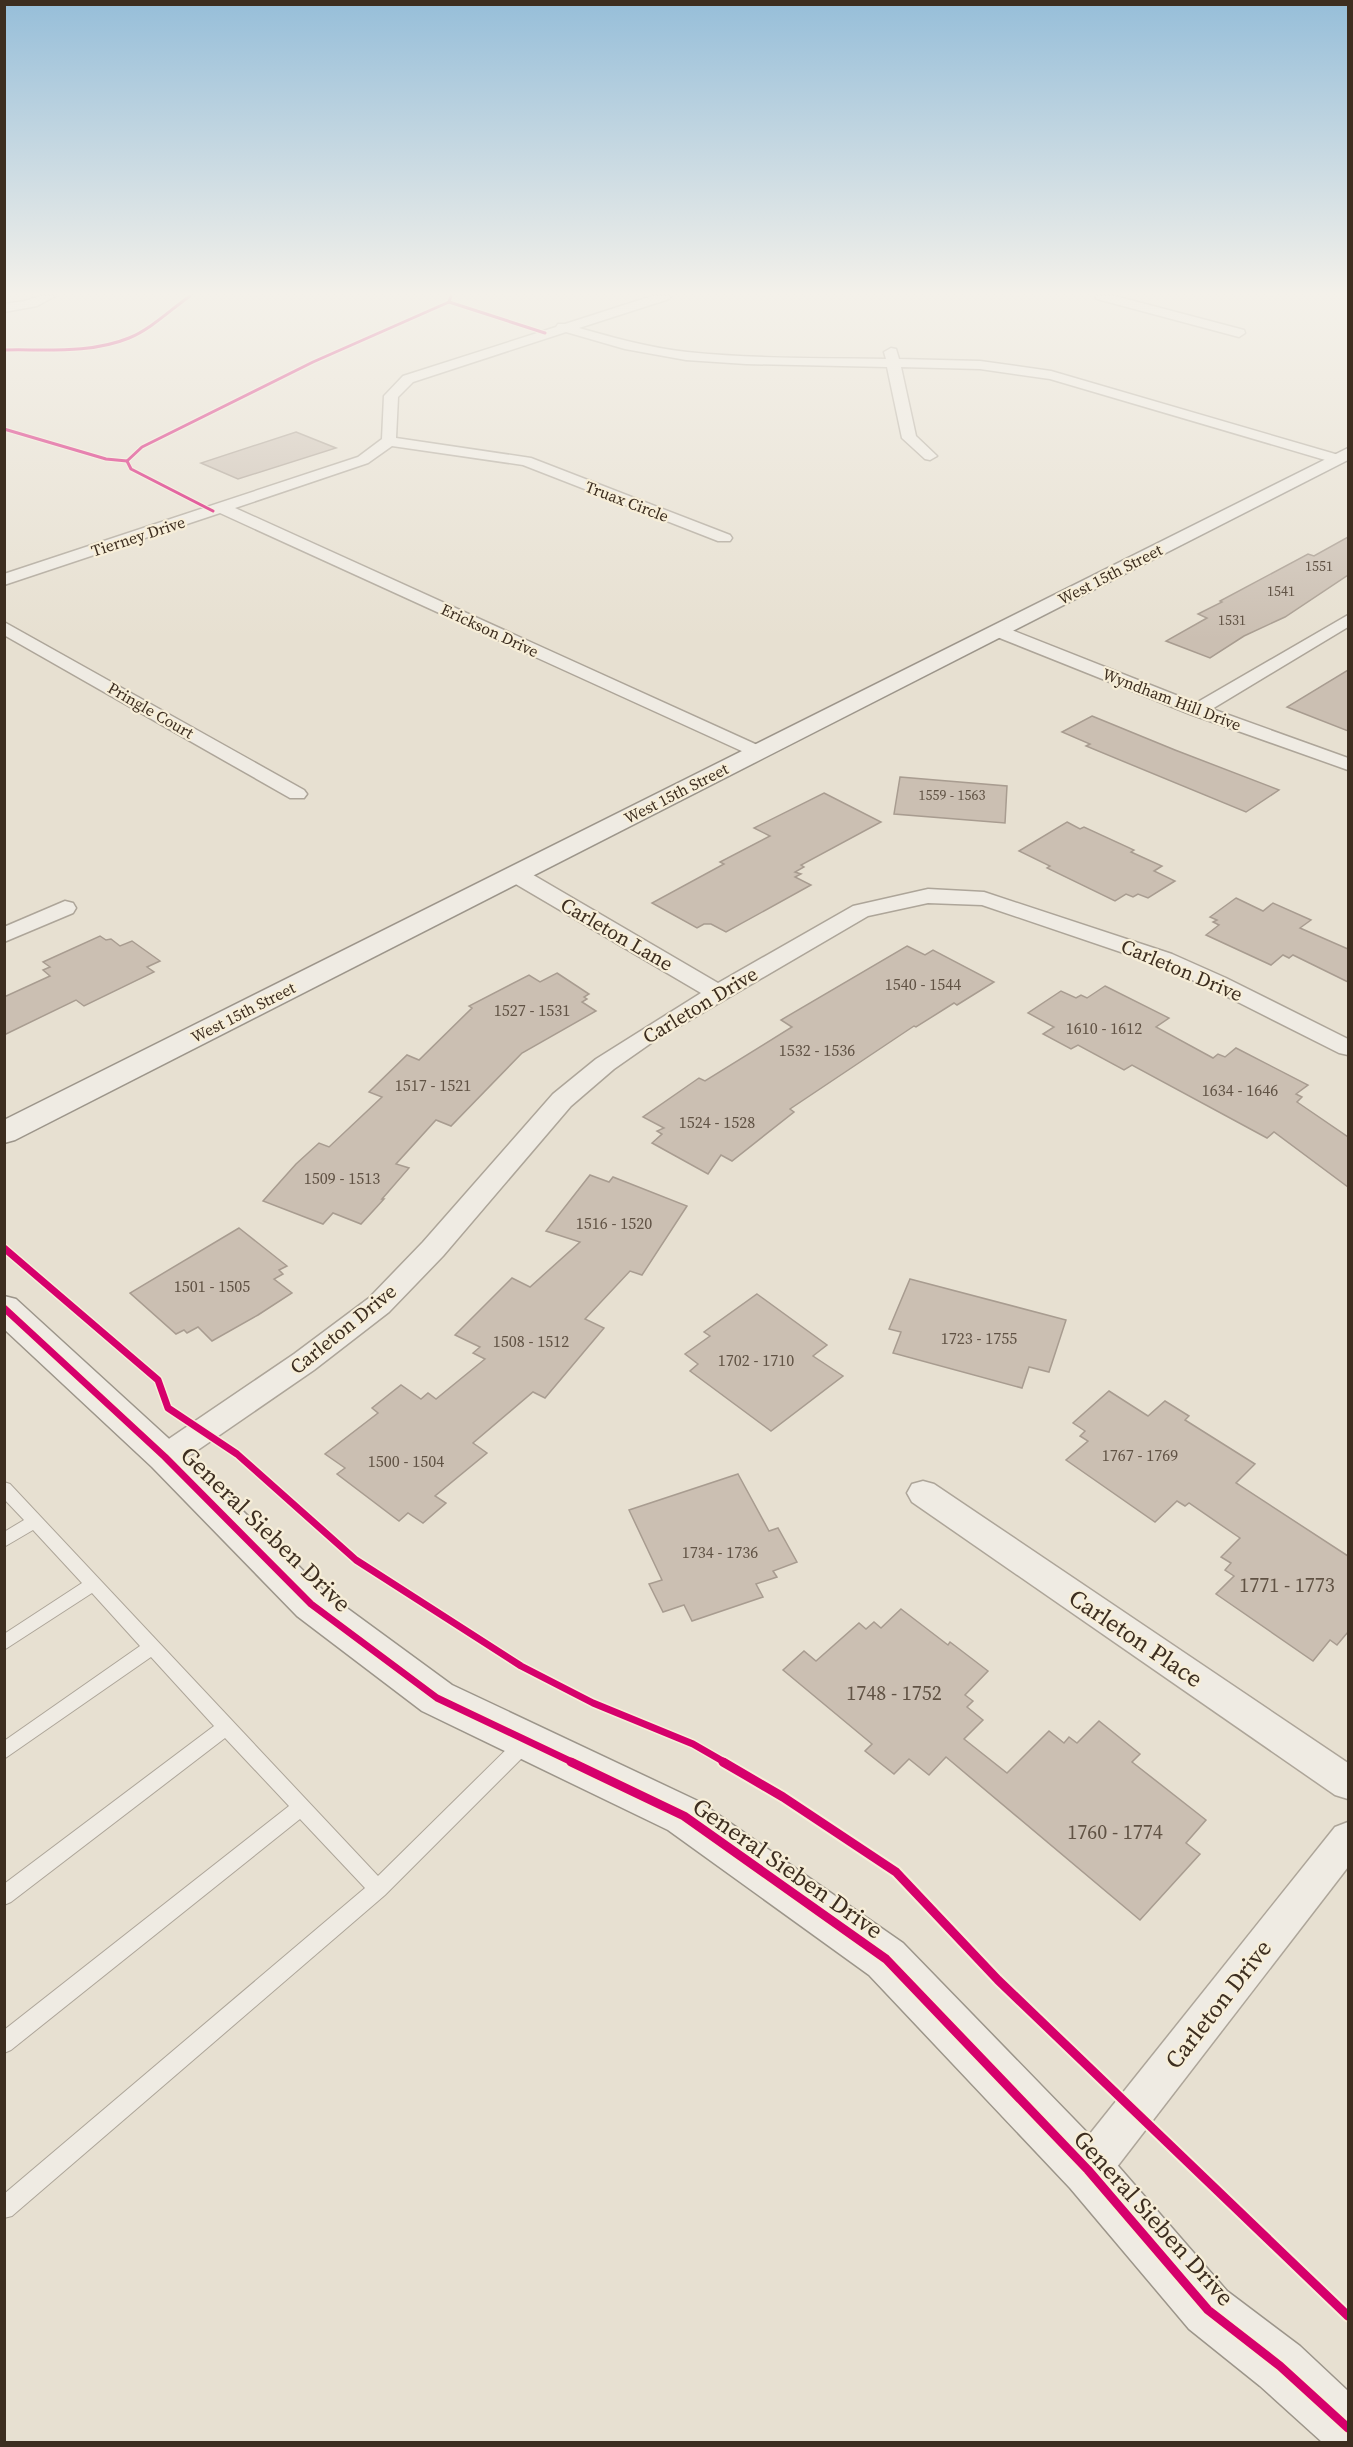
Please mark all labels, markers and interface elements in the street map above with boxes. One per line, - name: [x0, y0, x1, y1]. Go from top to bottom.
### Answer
- street label: Truax Circle: [582, 475, 672, 527]
- street label: Tierney Drive: [88, 510, 188, 562]
- street label: West 15th Street: [1054, 538, 1167, 610]
- house number: 1551: [1305, 556, 1333, 576]
- house number: 1541: [1267, 581, 1295, 601]
- street label: Erickson Drive: [438, 598, 542, 662]
- house number: 1531: [1218, 610, 1246, 630]
- street label: Wyndham Hill Drive: [1100, 662, 1244, 736]
- street label: Pringle Court: [104, 677, 199, 744]
- street label: West 15th Street: [620, 757, 733, 829]
- house number: 1559 - 1563: [919, 785, 985, 805]
- street label: Carleton Lane: [556, 890, 678, 978]
- street label: Carleton Drive: [1117, 932, 1247, 1008]
- street label: Carleton Drive: [637, 960, 763, 1050]
- house number: 1540 - 1544: [885, 973, 961, 995]
- street label: West 15th Street: [187, 976, 300, 1048]
- house number: 1527 - 1531: [494, 999, 570, 1021]
- house number: 1610 - 1612: [1066, 1017, 1142, 1039]
- house number: 1532 - 1536: [779, 1039, 855, 1061]
- house number: 1517 - 1521: [395, 1074, 471, 1096]
- house number: 1634 - 1646: [1202, 1079, 1278, 1101]
- house number: 1524 - 1528: [679, 1111, 755, 1133]
- house number: 1509 - 1513: [304, 1167, 380, 1189]
- house number: 1516 - 1520: [576, 1212, 652, 1234]
- house number: 1501 - 1505: [174, 1275, 250, 1297]
- street label: Carleton Drive: [284, 1277, 402, 1381]
- house number: 1723 - 1755: [941, 1327, 1017, 1349]
- house number: 1508 - 1512: [493, 1330, 569, 1352]
- house number: 1702 - 1710: [718, 1349, 794, 1371]
- street label: General Sieben Drive: [173, 1439, 359, 1619]
- house number: 1767 - 1769: [1102, 1444, 1178, 1466]
- house number: 1500 - 1504: [368, 1450, 444, 1472]
- house number: 1734 - 1736: [682, 1541, 758, 1563]
- house number: 1771 - 1773: [1239, 1571, 1335, 1599]
- street label: Carleton Place: [1063, 1581, 1209, 1695]
- house number: 1748 - 1752: [846, 1679, 942, 1707]
- street label: General Sieben Drive: [686, 1790, 890, 1946]
- house number: 1760 - 1774: [1067, 1818, 1163, 1846]
- street label: Carleton Drive: [1157, 1933, 1279, 2075]
- street label: General Sieben Drive: [1066, 2123, 1242, 2313]

